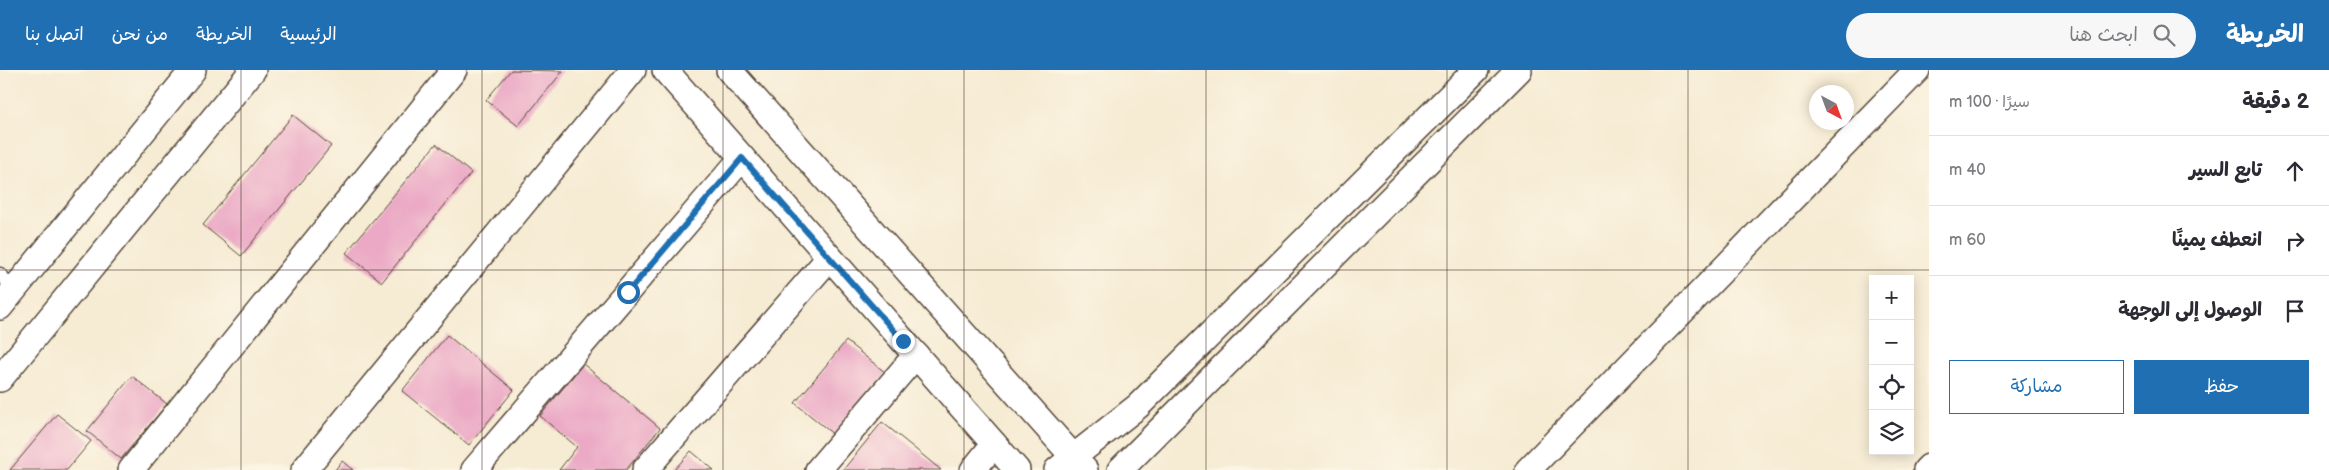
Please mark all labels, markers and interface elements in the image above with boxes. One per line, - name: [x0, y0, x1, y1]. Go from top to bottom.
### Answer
- search box: [1846, 13, 2196, 58]
- text: الخريطة: [2226, 20, 2304, 49]
- icon: search: [2150, 21, 2178, 49]
- text: اتصل بنا: [25, 24, 84, 45]
- text: من نحن: [112, 24, 168, 45]
- text: الخريطة: [196, 24, 252, 45]
- text: الرئيسية: [280, 24, 337, 45]
- text: ابحث هنا: [2069, 24, 2138, 47]
- north arrow: [1809, 85, 1854, 130]
- text: 2 دقيقة: [2242, 89, 2309, 114]
- text: سيرًا · 100 m: [1949, 93, 2030, 112]
- icon: ahead: [2281, 157, 2309, 185]
- text: تابع السير: [2189, 159, 2262, 182]
- text: 40 m: [1949, 161, 1986, 180]
- icon: right: [2281, 227, 2309, 255]
- text: انعطف يمينًا: [2172, 229, 2262, 252]
- text: 60 m: [1949, 231, 1986, 250]
- map controls: [1869, 275, 1914, 455]
- button: +: [1869, 275, 1914, 320]
- route start: [617, 281, 640, 304]
- icon: arrive: [2281, 297, 2309, 325]
- text: الوصول إلى الوجهة: [2118, 299, 2262, 322]
- button: −: [1869, 320, 1914, 365]
- route end: [892, 330, 915, 353]
- button: مشاركة: [1949, 360, 2124, 414]
- button: حفظ: [2134, 360, 2309, 414]
- button: locate: [1869, 365, 1914, 410]
- button: layers: [1869, 410, 1914, 455]

